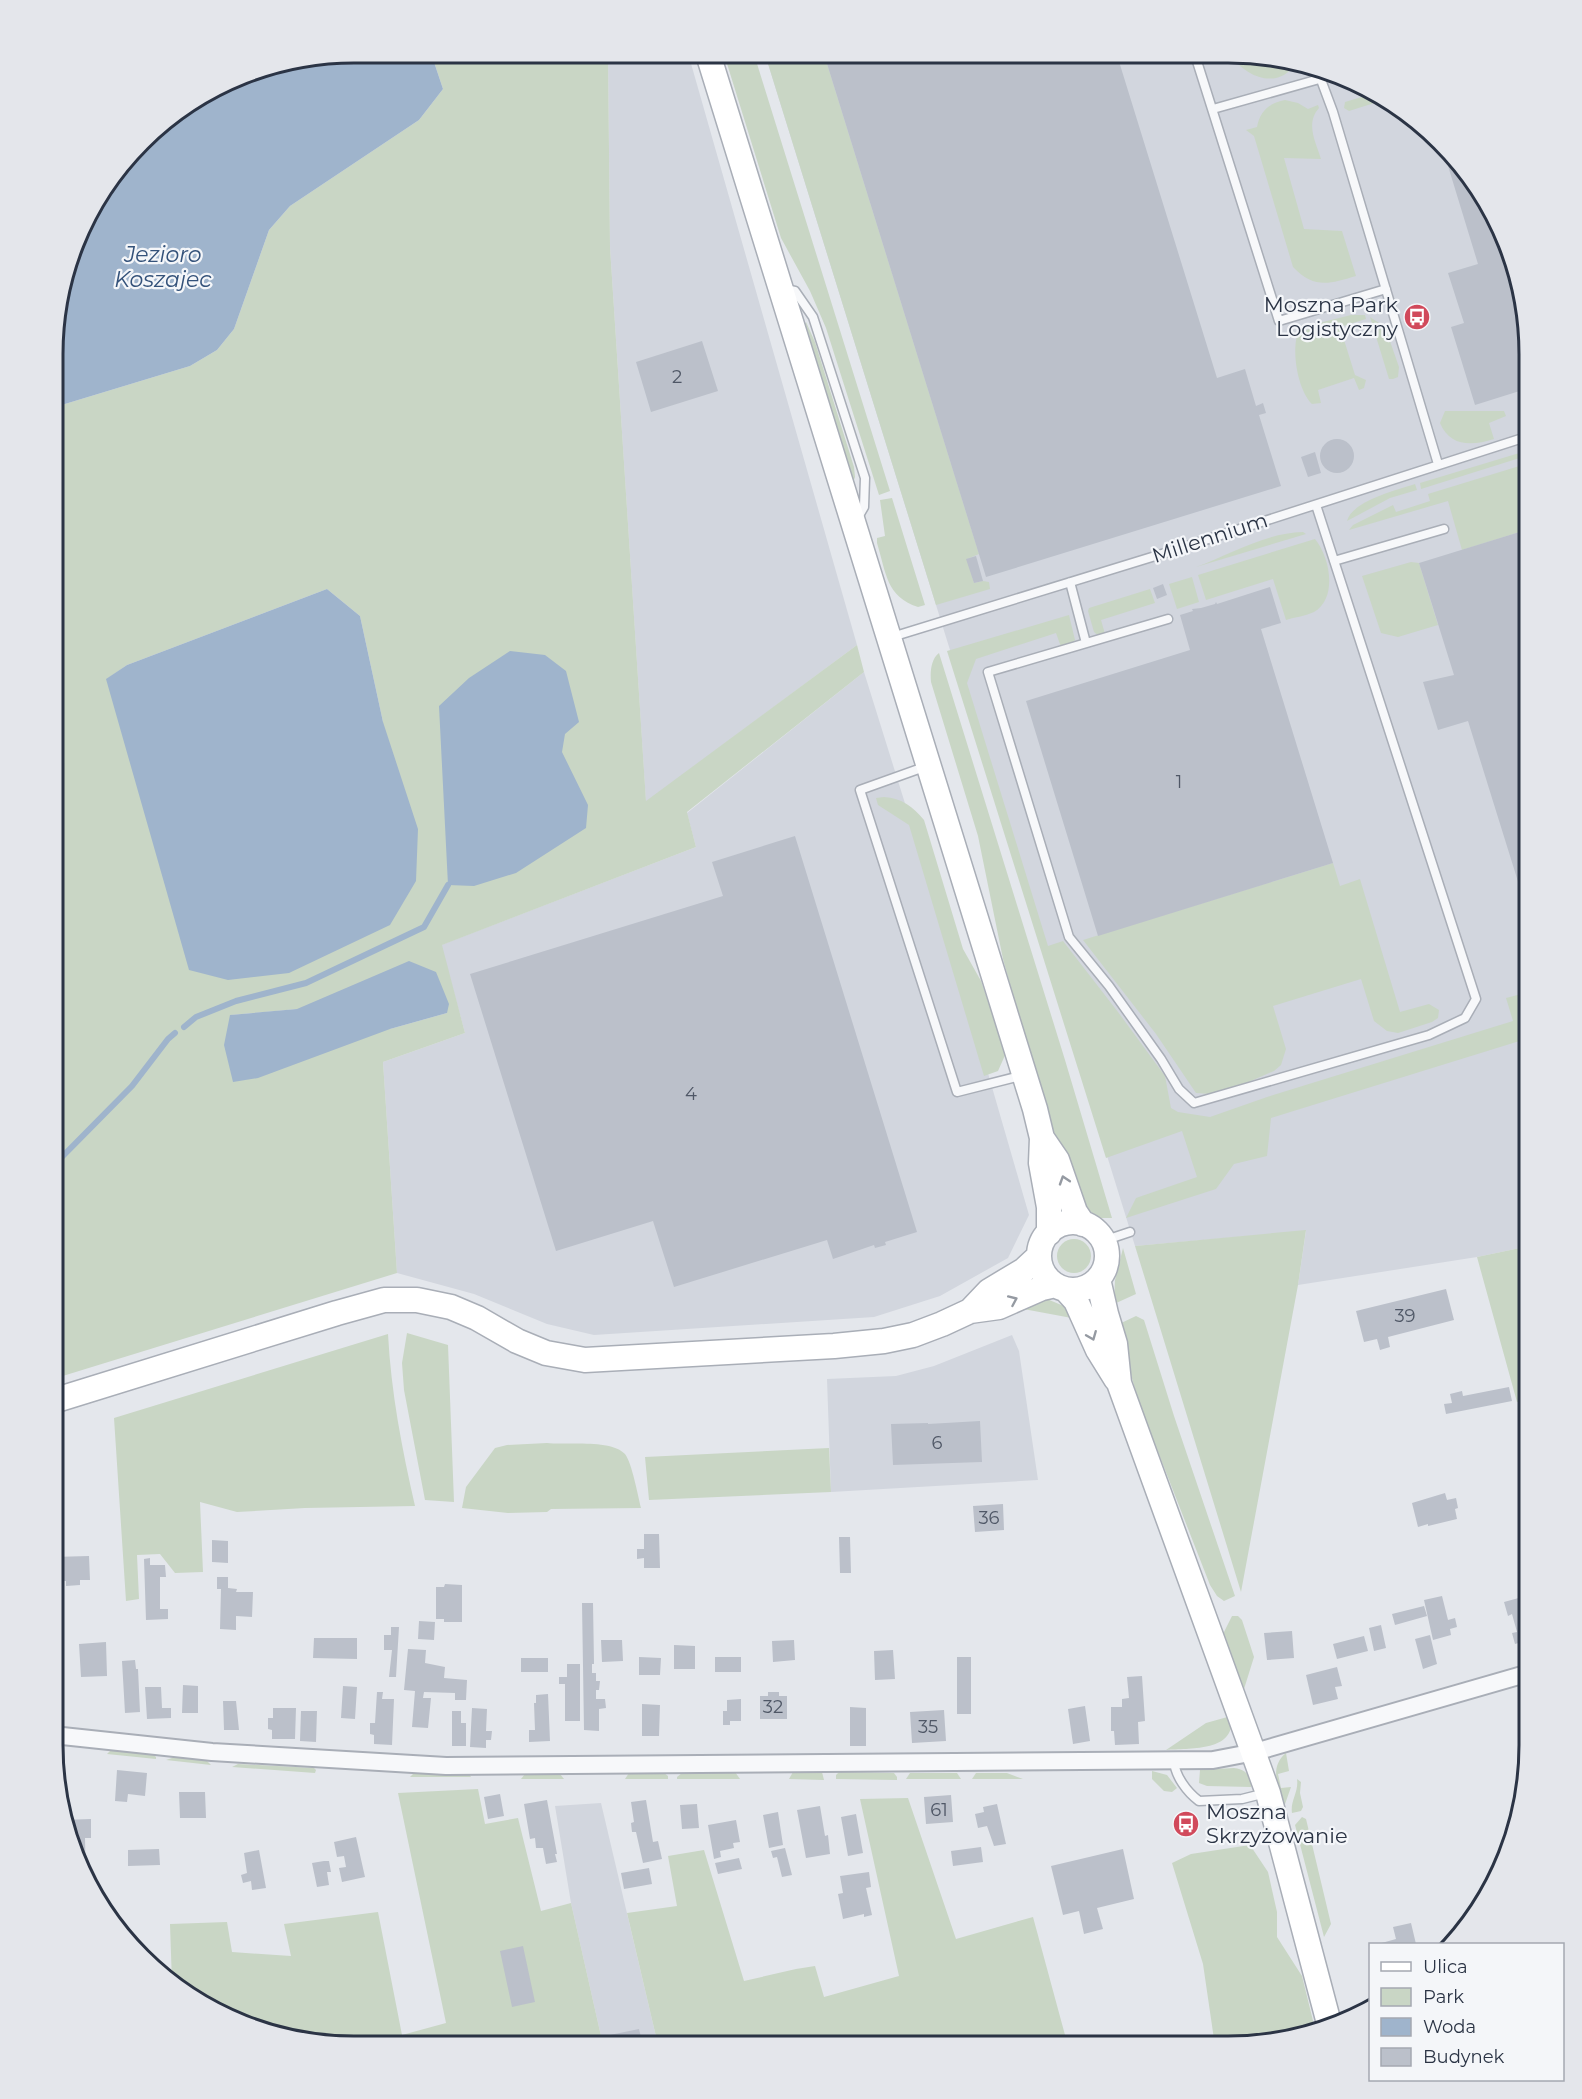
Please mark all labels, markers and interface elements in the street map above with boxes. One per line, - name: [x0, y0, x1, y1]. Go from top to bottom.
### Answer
- water label: Jezioro Koszajec: [114, 241, 212, 293]
- place label: Moszna Park Logistyczny: [1264, 292, 1399, 341]
- bus stop icon: Moszna Park Logistyczny: [1402, 302, 1432, 332]
- house number: 2: [672, 366, 682, 388]
- street label: Millennium: [1149, 507, 1271, 568]
- house number: 1: [1176, 771, 1182, 793]
- house number: 4: [685, 1083, 697, 1105]
- one-way arrow: [1059, 1175, 1072, 1186]
- one-way arrow: [1007, 1295, 1018, 1307]
- house number: 39: [1394, 1305, 1416, 1327]
- one-way arrow: [1085, 1330, 1098, 1341]
- house number: 6: [932, 1432, 943, 1454]
- house number: 36: [978, 1507, 1000, 1529]
- house number: 32: [763, 1696, 783, 1718]
- house number: 35: [918, 1716, 938, 1738]
- house number: 61: [930, 1799, 948, 1821]
- place label: Moszna Skrzyżowanie: [1206, 1799, 1348, 1848]
- bus stop icon: Moszna Skrzyżowanie: [1171, 1809, 1201, 1839]
- legend: [1369, 1943, 1564, 2081]
- text: Ulica: [1423, 1956, 1468, 1978]
- text: Park: [1423, 1986, 1464, 2008]
- text: Woda: [1423, 2016, 1476, 2038]
- text: Budynek: [1423, 2046, 1505, 2068]

